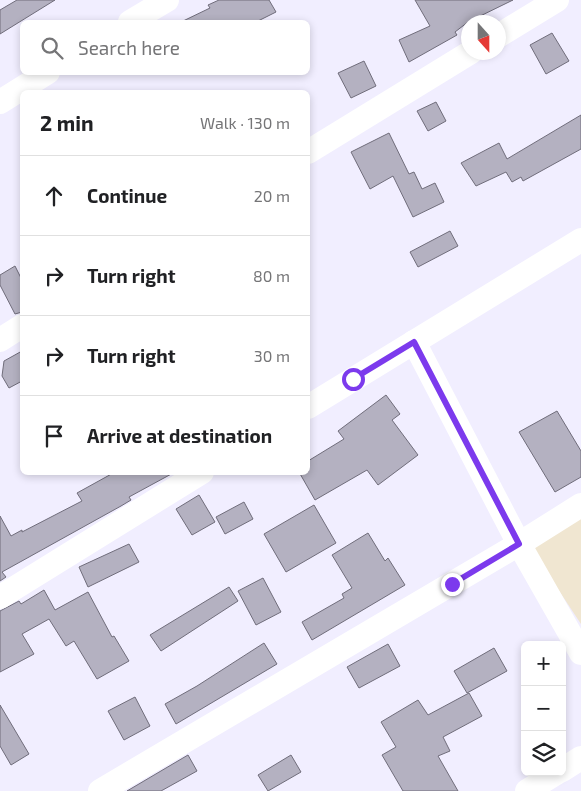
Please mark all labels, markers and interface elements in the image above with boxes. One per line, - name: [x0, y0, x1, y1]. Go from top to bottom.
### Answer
- north arrow: [461, 15, 506, 60]
- search box: [20, 20, 310, 75]
- icon: search: [38, 34, 66, 62]
- text: Search here: [78, 36, 180, 59]
- text: 2 min: [40, 110, 94, 135]
- text: Walk · 130 m: [200, 113, 290, 132]
- icon: ahead: [40, 182, 68, 210]
- text: Continue: [87, 184, 167, 207]
- text: 20 m: [254, 186, 290, 205]
- icon: right: [40, 262, 68, 290]
- text: Turn right: [87, 264, 175, 287]
- text: 80 m: [253, 266, 290, 285]
- icon: right: [40, 342, 68, 370]
- text: Turn right: [87, 344, 175, 367]
- text: 30 m: [254, 346, 290, 365]
- route start: [342, 368, 365, 391]
- icon: arrive: [40, 422, 68, 450]
- text: Arrive at destination: [87, 424, 272, 447]
- route end: [441, 573, 464, 596]
- map controls: [521, 641, 566, 776]
- button: +: [521, 641, 566, 686]
- button: −: [521, 686, 566, 731]
- button: layers: [521, 731, 566, 776]

